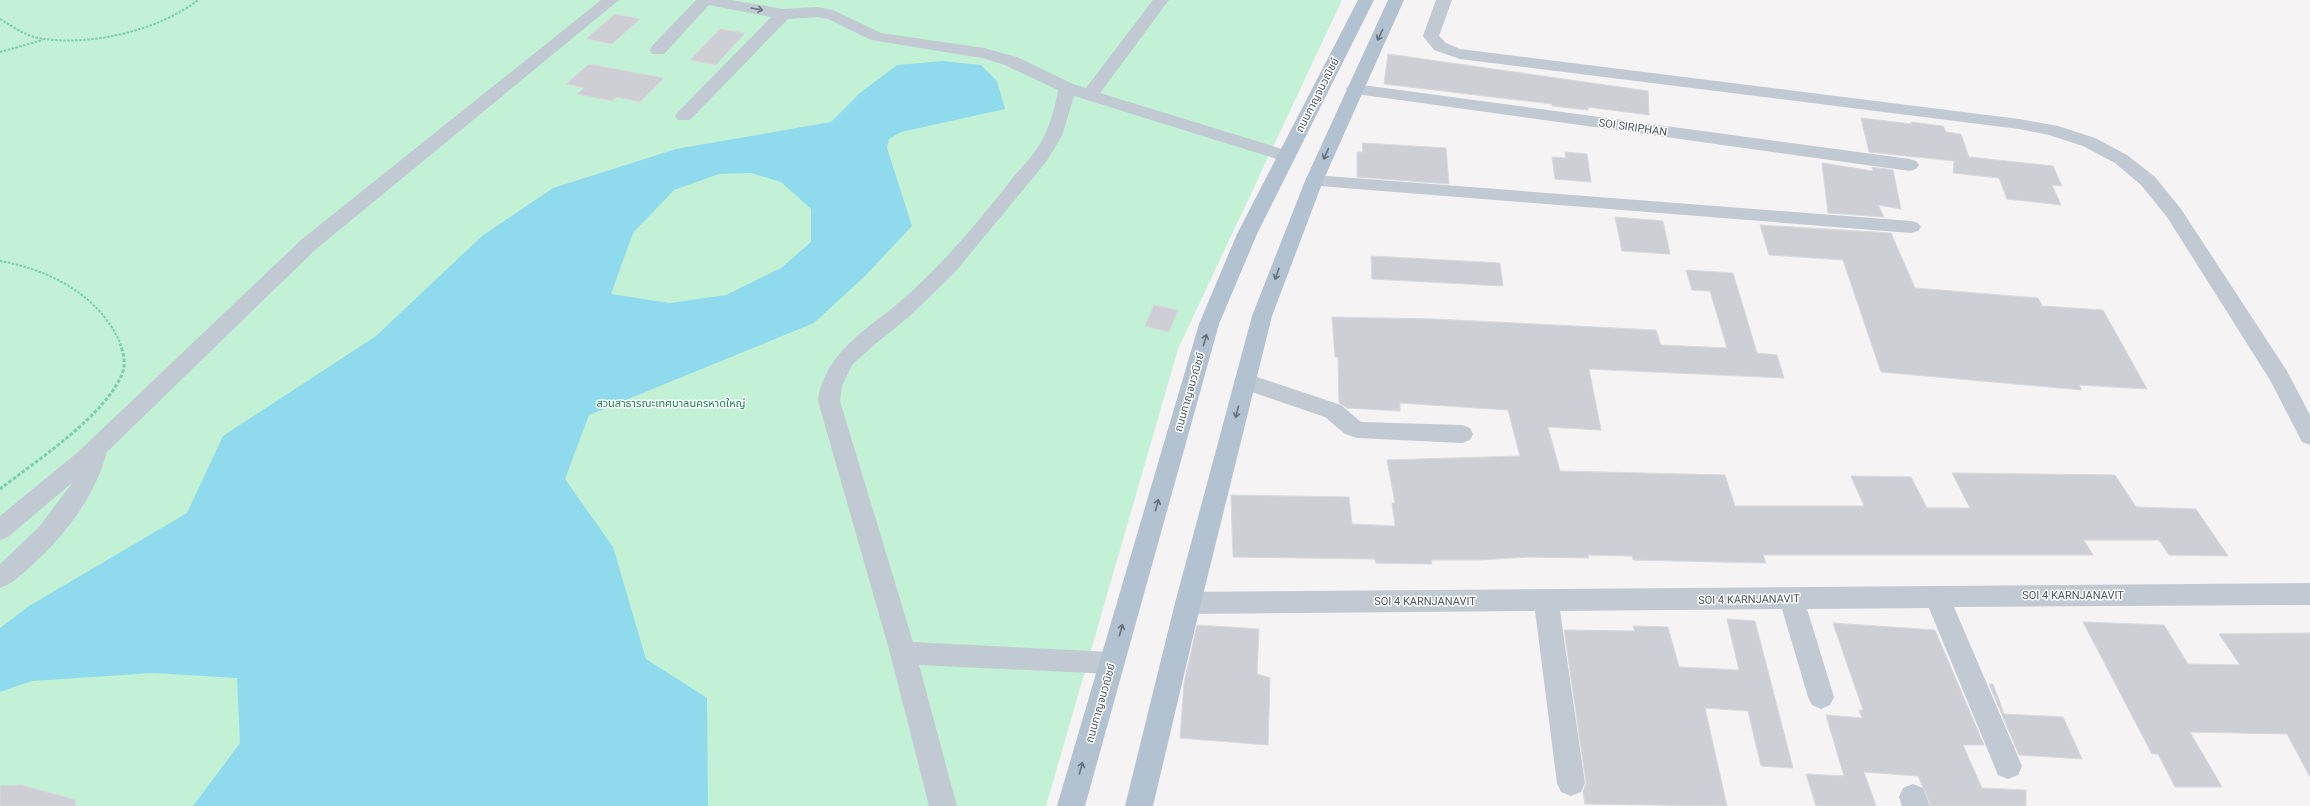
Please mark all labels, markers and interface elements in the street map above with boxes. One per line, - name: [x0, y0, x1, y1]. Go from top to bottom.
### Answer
- one-way arrow: [750, 6, 763, 14]
- one-way arrow: [1376, 29, 1383, 41]
- street label: ถนนกาญจนวณิชย์: [1293, 56, 1342, 135]
- street label: SOI SIRIPHAN: [1598, 116, 1668, 139]
- one-way arrow: [1322, 147, 1329, 159]
- one-way arrow: [1273, 268, 1280, 281]
- one-way arrow: [1201, 334, 1209, 347]
- street label: ถนนกาญจนวณิชย์: [1172, 351, 1207, 433]
- park label: สวนสาธารณะเทศบาลนครหาดใหญ่: [596, 397, 746, 410]
- one-way arrow: [1233, 406, 1240, 419]
- one-way arrow: [1154, 499, 1161, 512]
- street label: SOI 4 KARNJANAVIT: [2022, 589, 2124, 602]
- street label: SOI 4 KARNJANAVIT: [1698, 592, 1800, 607]
- street label: SOI 4 KARNJANAVIT: [1374, 595, 1476, 608]
- one-way arrow: [1118, 624, 1125, 637]
- street label: ถนนกาญจนวณิชย์: [1083, 662, 1118, 744]
- one-way arrow: [1078, 762, 1085, 775]

